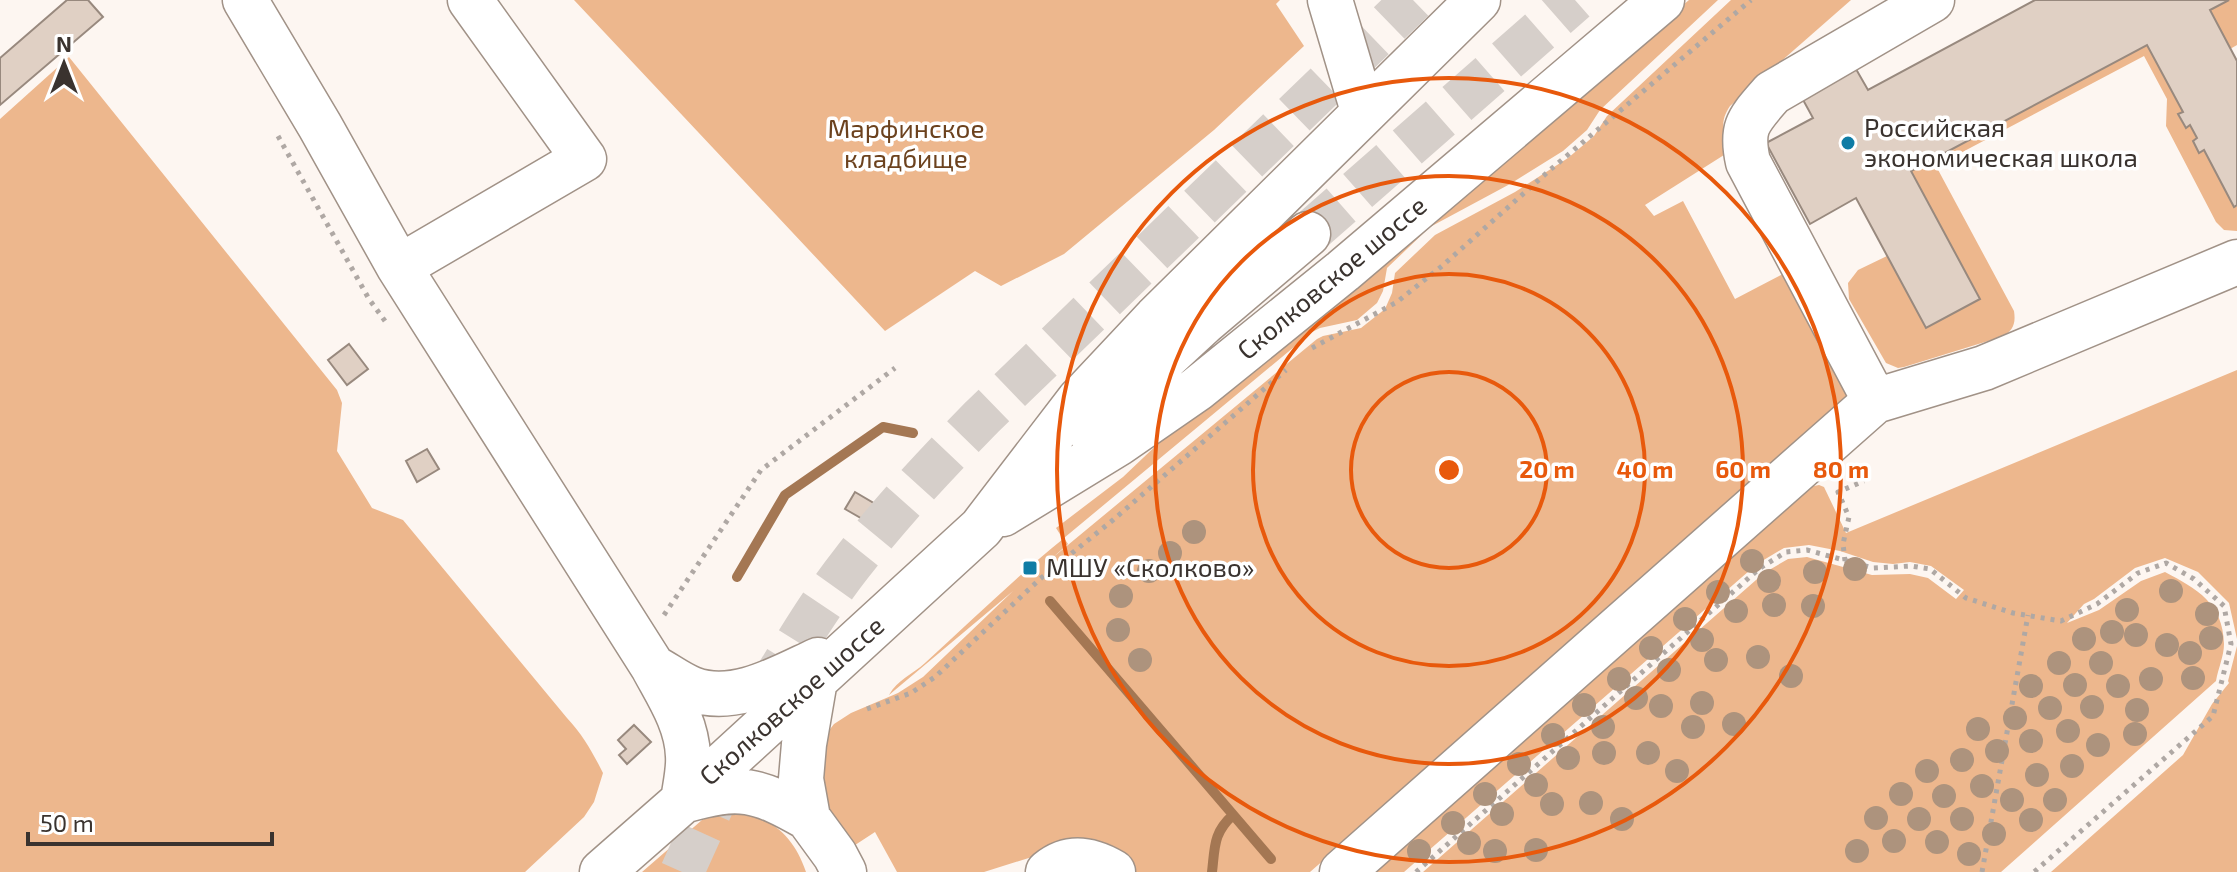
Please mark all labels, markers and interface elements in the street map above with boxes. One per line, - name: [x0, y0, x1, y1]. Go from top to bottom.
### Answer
- north arrow: [24, 24, 104, 104]
- text: N: [56, 30, 72, 56]
- place label: Российская экономическая школа: [1864, 111, 2138, 172]
- park label: Марфинское кладбище: [828, 112, 984, 173]
- marker: Российская экономическая школа: [1839, 134, 1857, 152]
- street label: Сколковское шоссе: [1230, 189, 1432, 365]
- text: 20 m: [1519, 454, 1575, 483]
- text: 40 m: [1617, 454, 1673, 483]
- text: 60 m: [1715, 454, 1771, 483]
- text: 80 m: [1813, 454, 1869, 483]
- centre of rings: [1435, 456, 1463, 484]
- place label: МШУ «Сколково»: [1046, 551, 1254, 582]
- marker: МШУ «Сколково»: [1021, 559, 1039, 577]
- street label: Сколковское шоссе: [692, 609, 890, 791]
- scale bar: [28, 796, 272, 846]
- text: 50 m: [40, 808, 94, 837]

